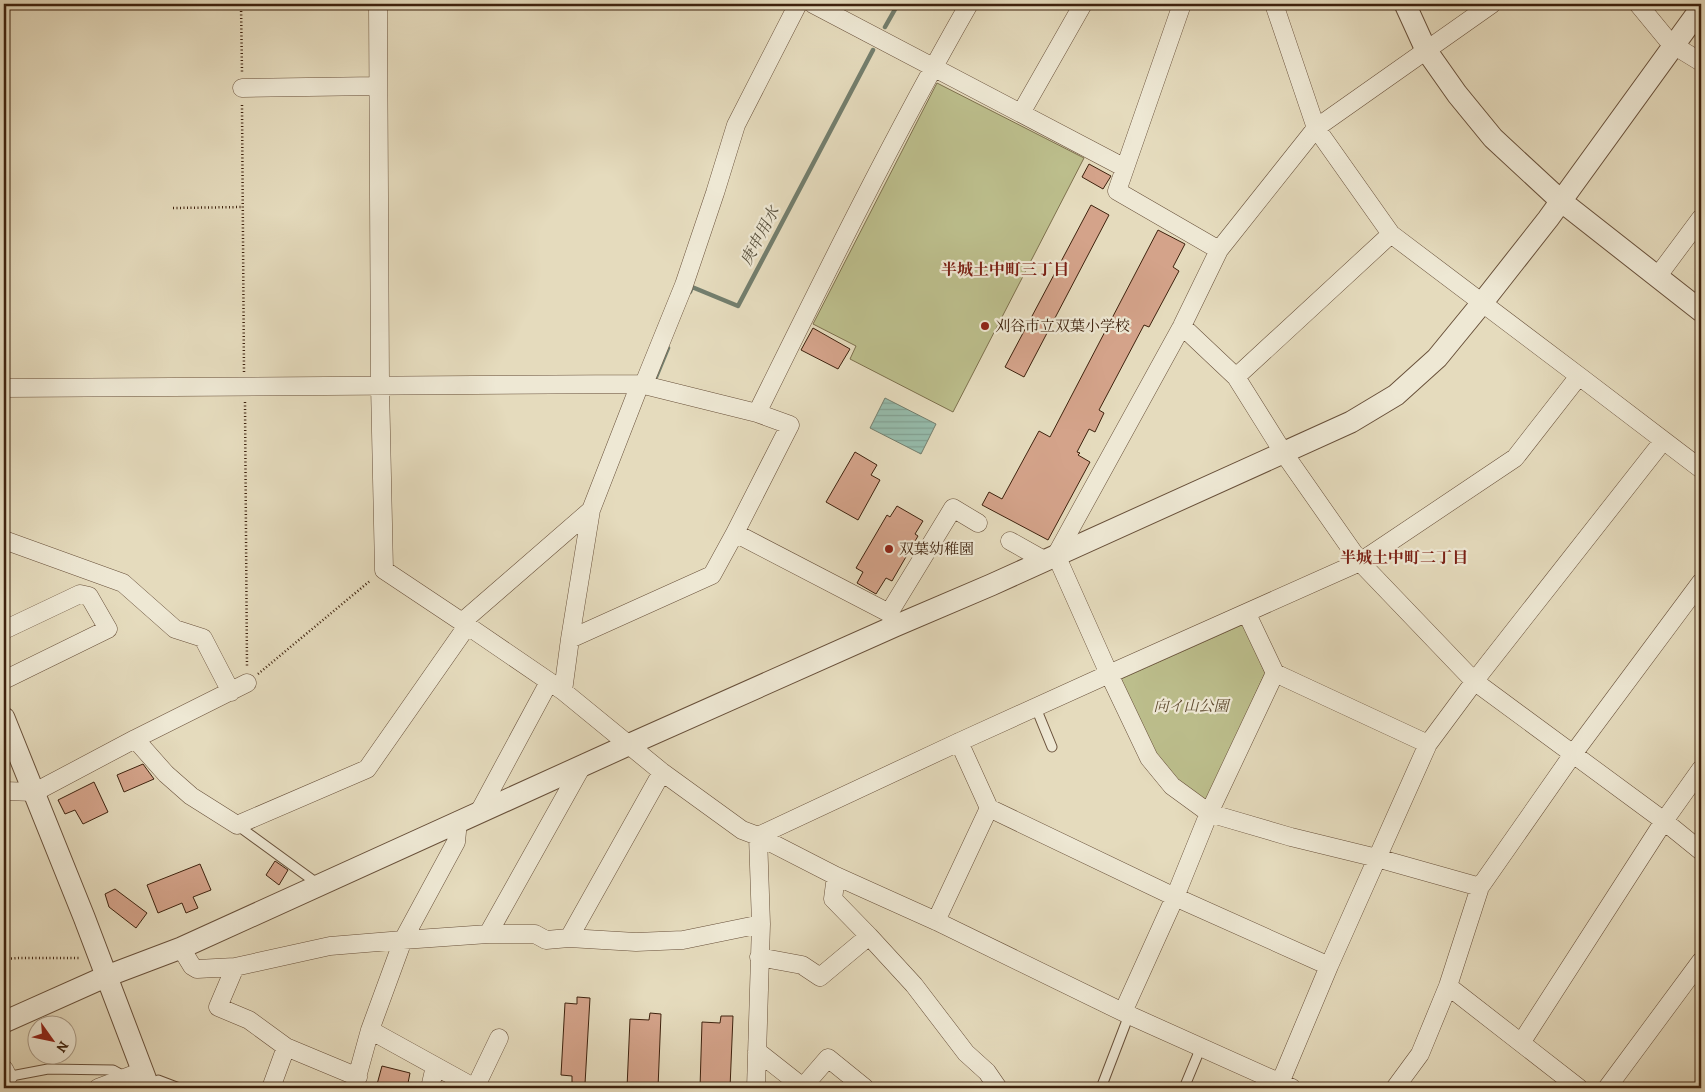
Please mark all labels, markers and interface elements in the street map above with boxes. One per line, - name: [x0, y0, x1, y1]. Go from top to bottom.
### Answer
- water label: 庚申用水: [735, 201, 786, 269]
- district label: 半城土中町三丁目: [941, 259, 1069, 281]
- place label: 刈谷市立双葉小学校: [995, 316, 1130, 336]
- marker: 刈谷市立双葉小学校: [979, 320, 991, 332]
- place label: 双葉幼稚園: [899, 539, 974, 559]
- marker: 双葉幼稚園: [883, 543, 895, 555]
- district label: 半城土中町二丁目: [1340, 547, 1468, 569]
- park label: 向イ山公園: [1153, 696, 1231, 716]
- north arrow: [28, 1014, 78, 1064]
- text: N: [52, 1037, 73, 1056]

